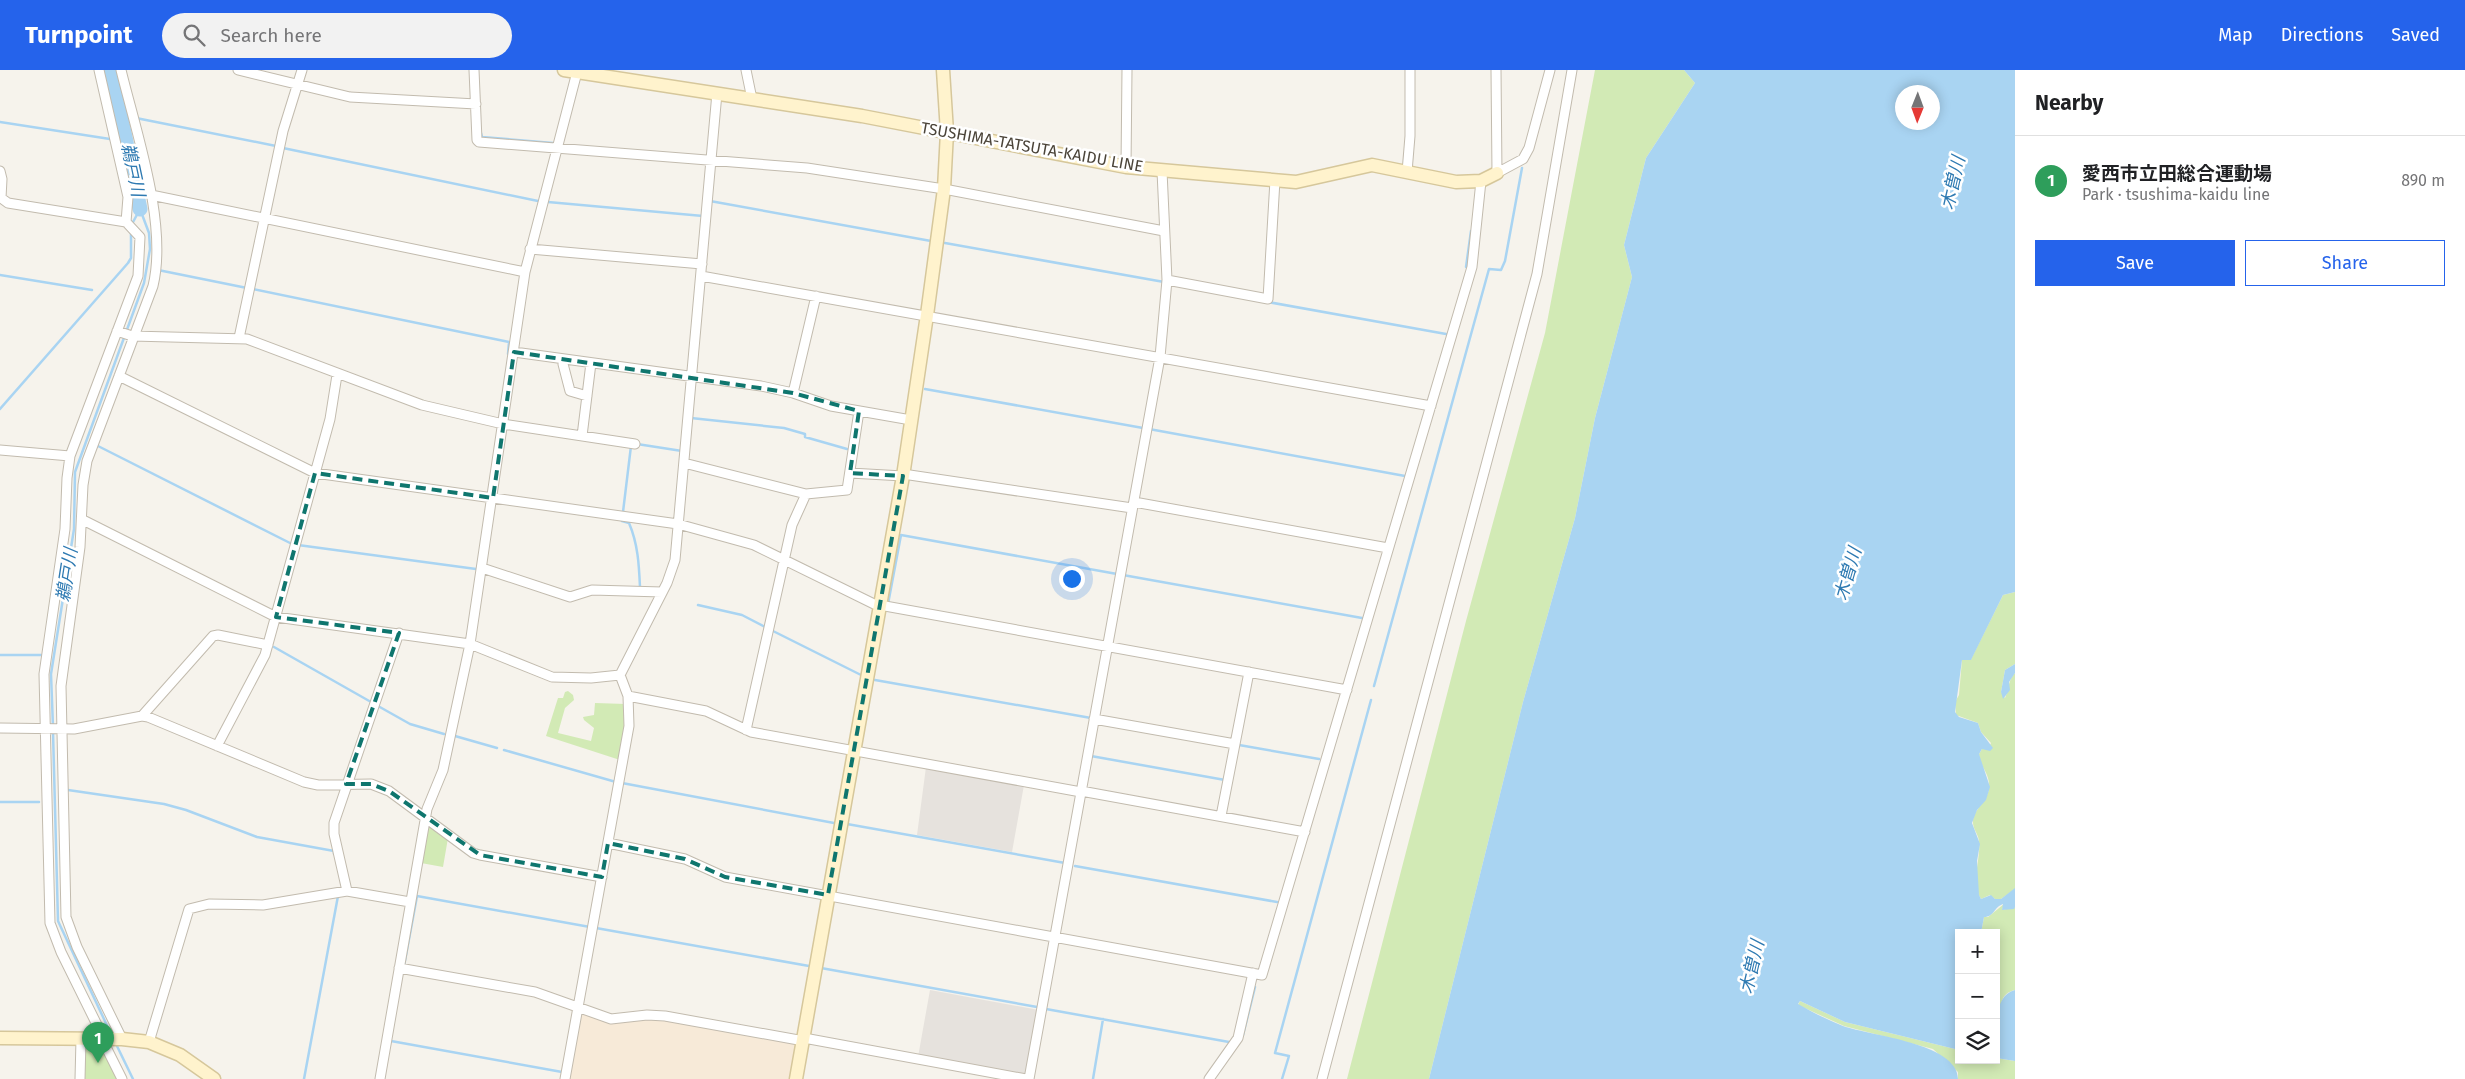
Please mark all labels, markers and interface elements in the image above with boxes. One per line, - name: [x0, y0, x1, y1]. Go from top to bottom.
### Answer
- search box: [162, 13, 512, 58]
- text: Turnpoint: [25, 21, 132, 49]
- icon: search: [180, 21, 208, 49]
- text: Search here: [220, 24, 322, 47]
- text: Map: [2218, 24, 2253, 46]
- text: Directions: [2281, 24, 2363, 46]
- text: Saved: [2391, 24, 2440, 46]
- north arrow: [1895, 85, 1940, 130]
- text: Nearby: [2035, 90, 2103, 116]
- street label: TSUSHIMA-TATSUTA-KAIDU LINE: [919, 118, 1145, 176]
- water label: 鵜戸川: [117, 141, 150, 201]
- water label: 木曽川: [1936, 152, 1970, 212]
- text: 愛西市立田総合運動場: [2082, 162, 2272, 185]
- text: 1: [2047, 171, 2055, 190]
- text: 890 m: [2401, 171, 2445, 190]
- text: Park · tsushima-kaidu line: [2082, 185, 2270, 204]
- button: Save: [2035, 240, 2235, 286]
- button: Share: [2245, 240, 2445, 286]
- water label: 木曽川: [1830, 543, 1867, 603]
- water label: 鵜戸川: [52, 545, 82, 603]
- your location: [1059, 566, 1085, 592]
- map controls: [1955, 929, 2000, 1064]
- button: +: [1955, 929, 2000, 974]
- water label: 木曽川: [1735, 936, 1769, 996]
- button: −: [1955, 974, 2000, 1019]
- button: layers: [1955, 1019, 2000, 1064]
- pin: 1: [82, 1022, 114, 1063]

